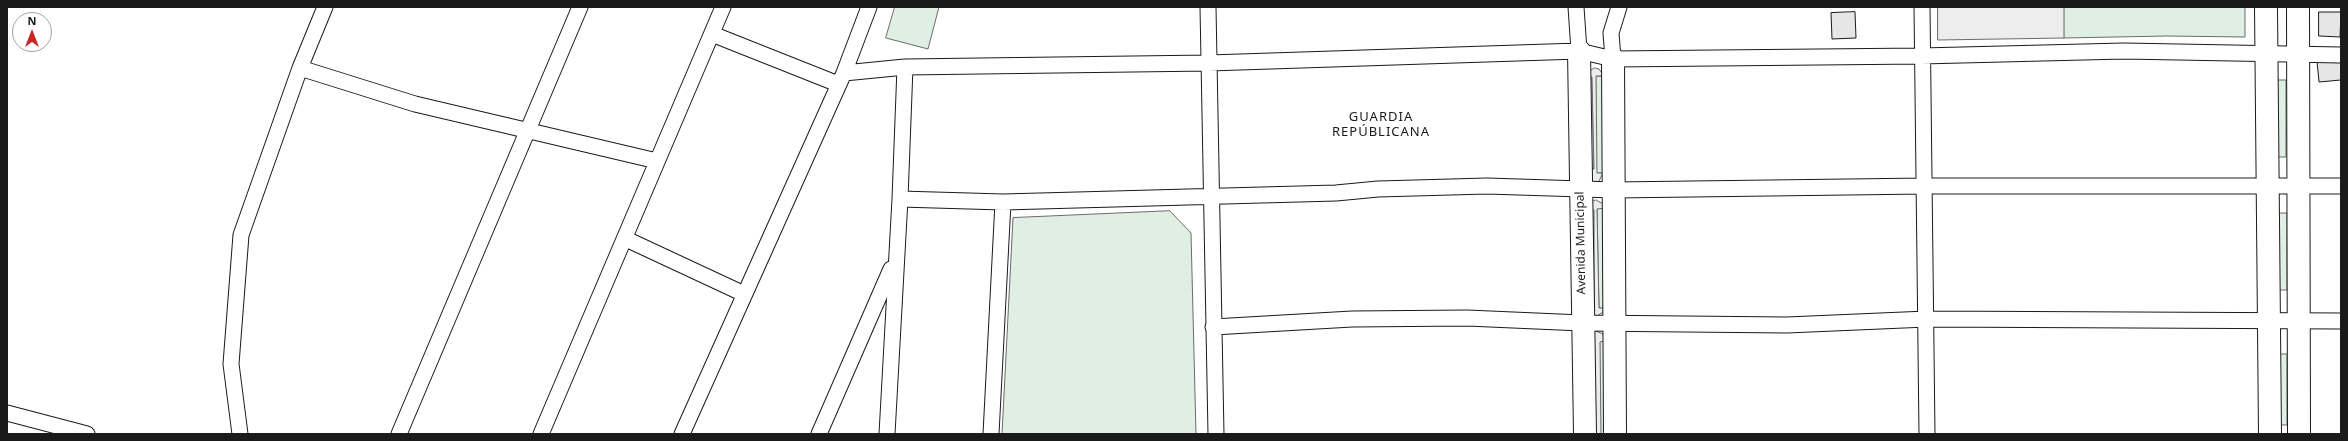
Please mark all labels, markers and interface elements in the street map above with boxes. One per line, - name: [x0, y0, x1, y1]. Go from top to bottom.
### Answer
- north arrow: [12, 12, 52, 52]
- text: N: [28, 13, 36, 28]
- district label: GUARDIA REPÚBLICANA: [1332, 109, 1430, 140]
- street label: Avenida Municipal: [1573, 191, 1589, 295]

